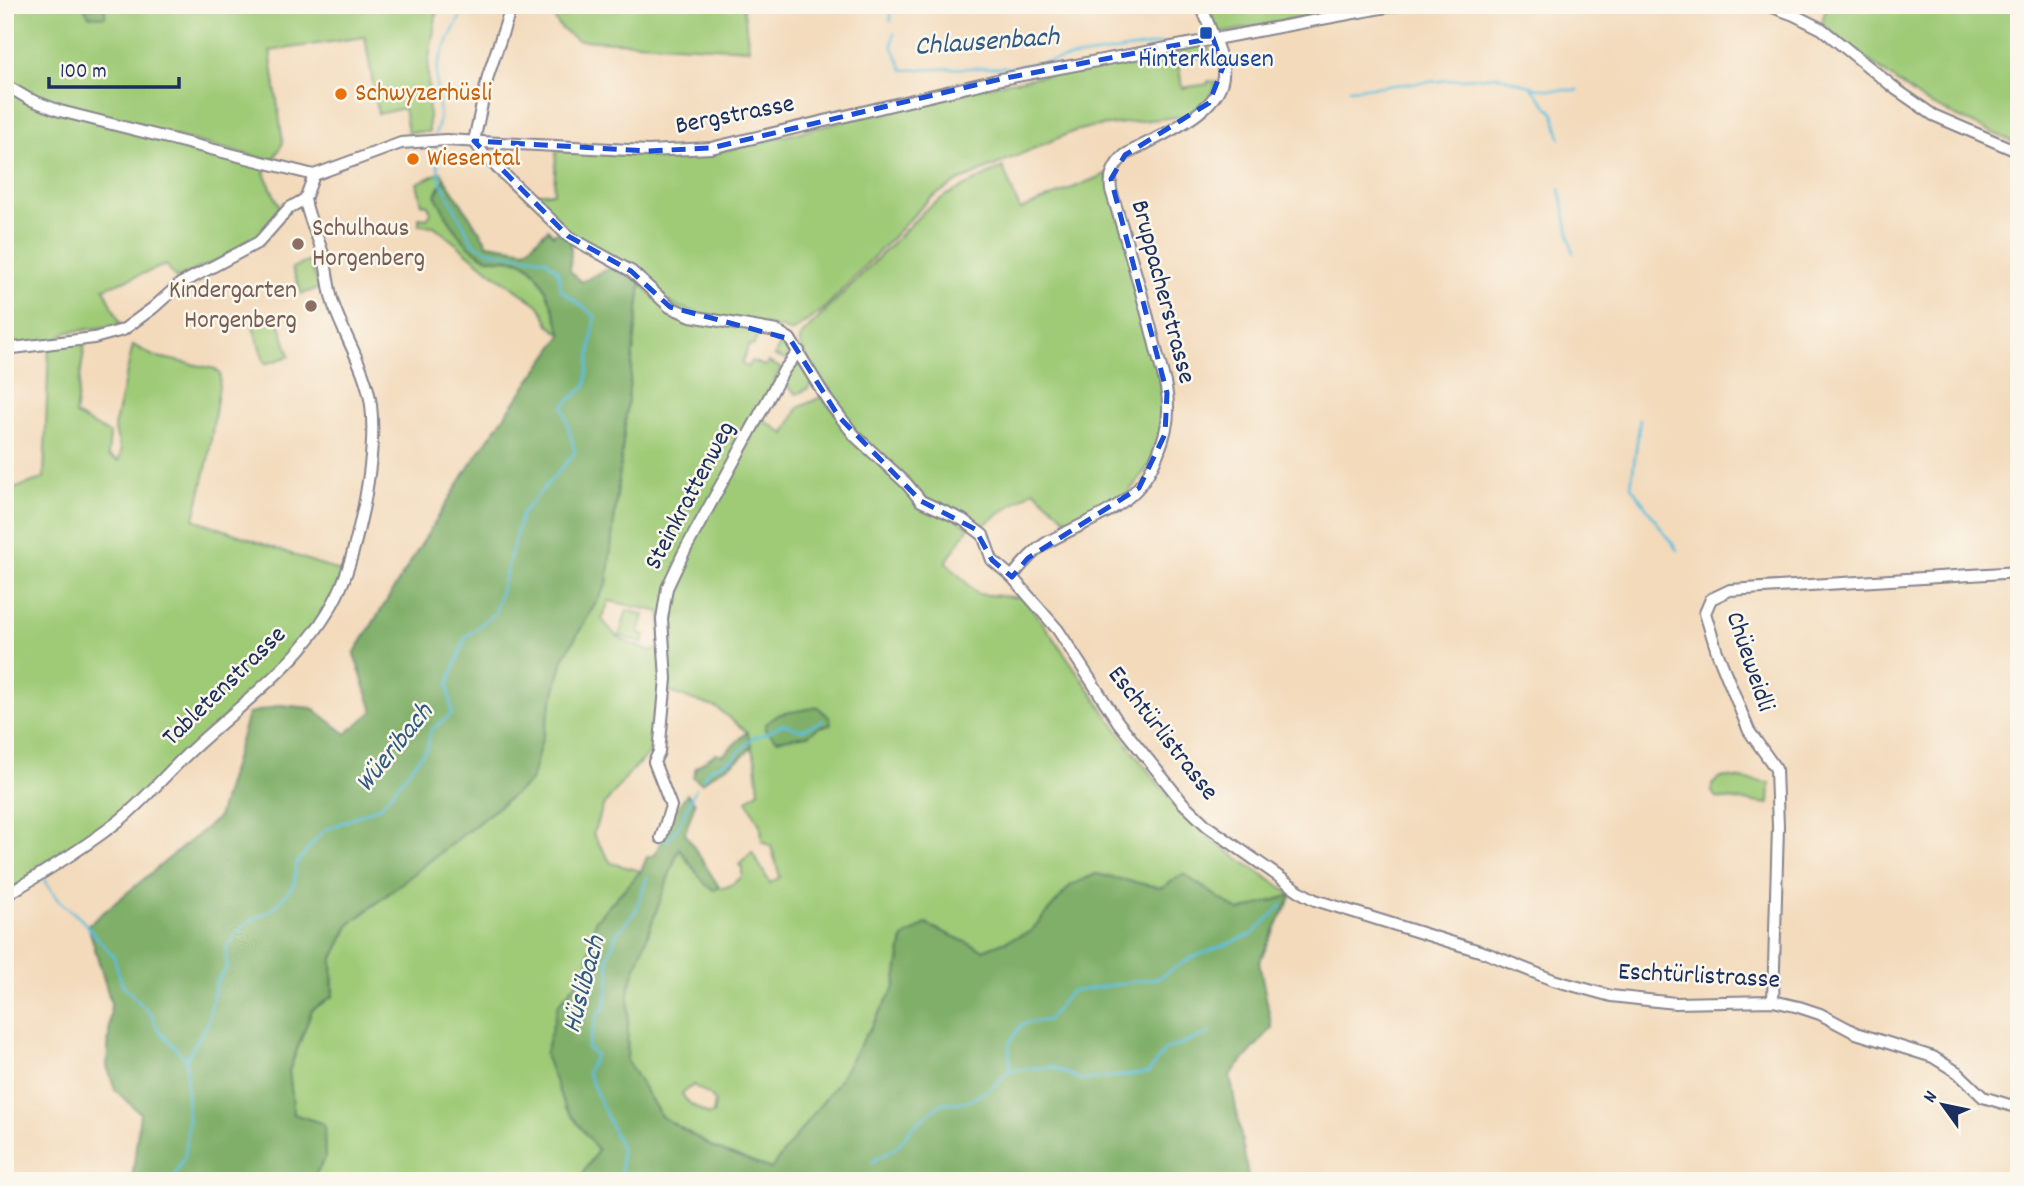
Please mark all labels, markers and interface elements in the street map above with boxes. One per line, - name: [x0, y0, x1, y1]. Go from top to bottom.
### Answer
- water label: Chlausenbach: [913, 19, 1062, 69]
- marker: Hinterklausen: [1198, 25, 1214, 41]
- place label: Hinterklausen: [1138, 42, 1274, 79]
- scale bar: [49, 46, 178, 90]
- text: 100 m: [60, 58, 107, 88]
- place label: Schwyzerhüsli: [355, 76, 492, 113]
- marker: Schwyzerhüsli: [333, 86, 349, 102]
- street label: Bergstrasse: [672, 86, 798, 146]
- place label: Wiesental: [427, 141, 521, 178]
- marker: Wiesental: [405, 151, 421, 167]
- street label: Bruppacherstrasse: [1120, 196, 1204, 388]
- place label: Schulhaus Horgenberg: [312, 211, 425, 278]
- marker: Schulhaus Horgenberg: [290, 236, 306, 252]
- place label: Kindergarten Horgenberg: [169, 273, 297, 340]
- marker: Kindergarten Horgenberg: [303, 298, 319, 314]
- street label: Steinkrattenweg: [636, 415, 746, 577]
- street label: Chüeweidli: [1715, 607, 1783, 717]
- street label: Tabletenstrasse: [155, 618, 295, 756]
- street label: Eschtürlistrasse: [1097, 659, 1227, 809]
- water label: Wüeribach: [347, 695, 445, 803]
- water label: Hüslibach: [554, 931, 618, 1038]
- street label: Eschtürlistrasse: [1617, 954, 1781, 1000]
- north arrow: [1909, 1070, 1979, 1140]
- text: N: [1918, 1086, 1946, 1109]

